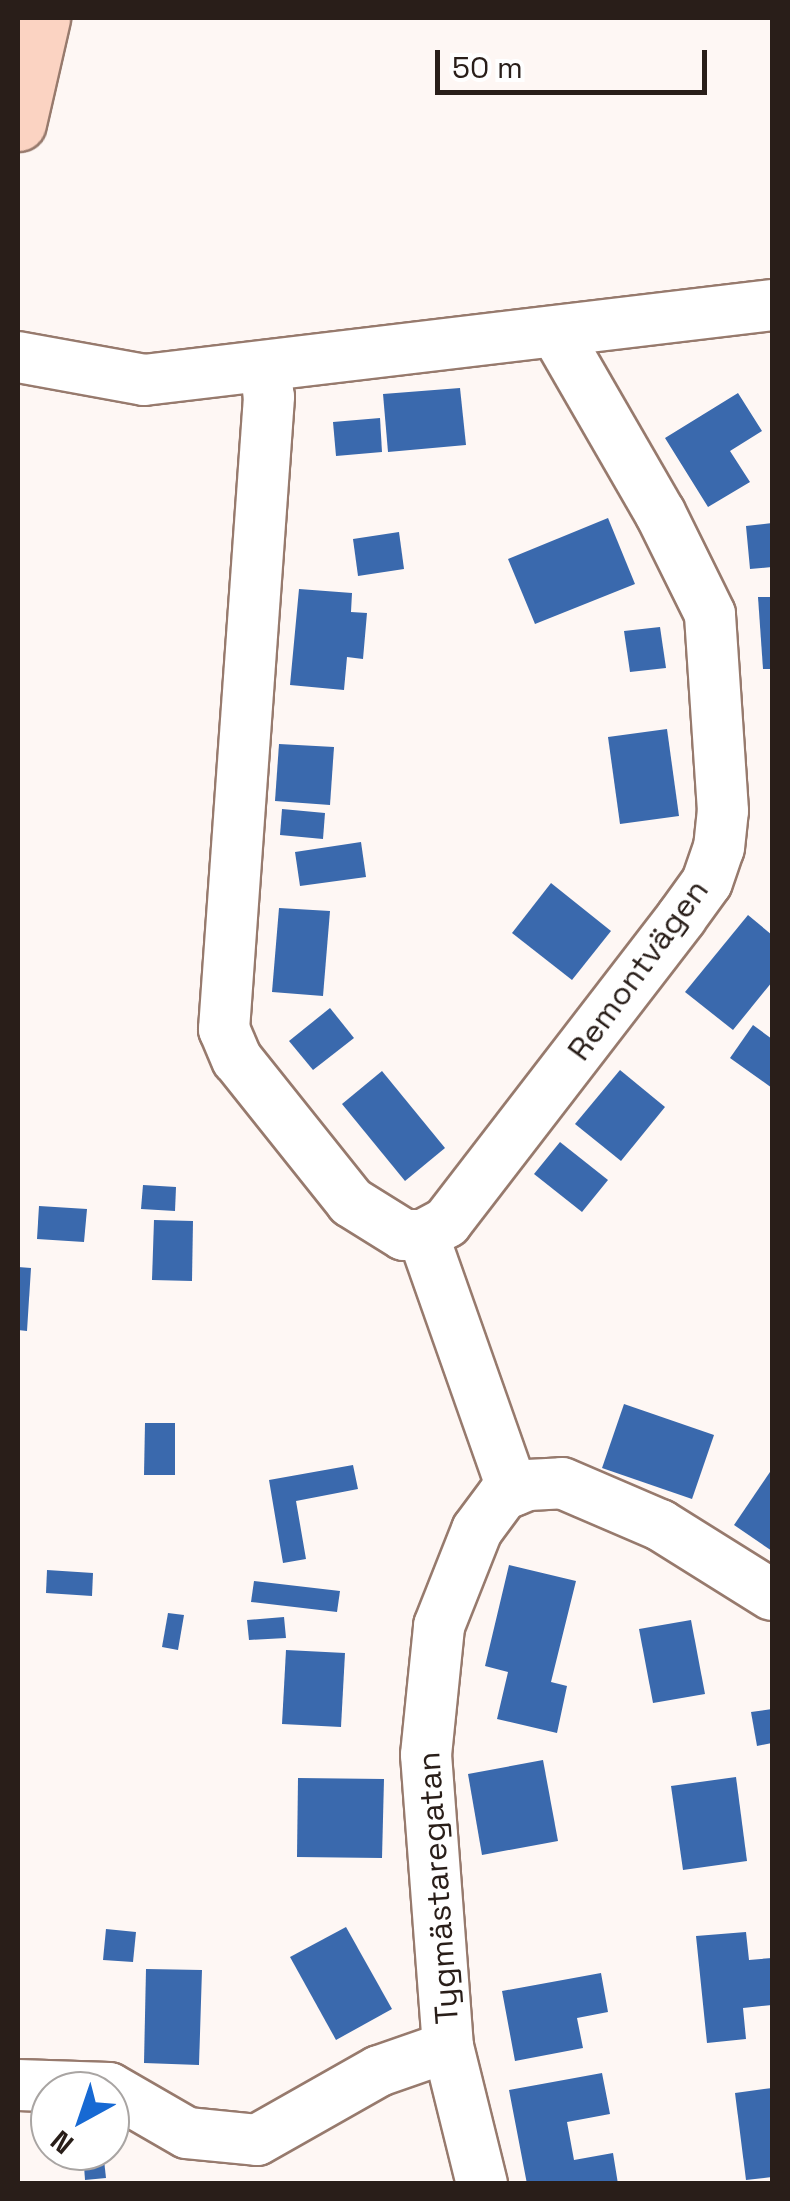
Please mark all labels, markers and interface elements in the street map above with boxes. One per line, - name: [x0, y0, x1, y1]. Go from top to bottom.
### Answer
- scale bar: [440, 30, 712, 92]
- text: 50 m: [452, 48, 523, 87]
- street label: Remontvägen: [560, 872, 716, 1068]
- street label: Tygmästaregatan: [409, 1751, 467, 2025]
- north arrow: [30, 2071, 130, 2171]
- text: N: [43, 2123, 81, 2162]

